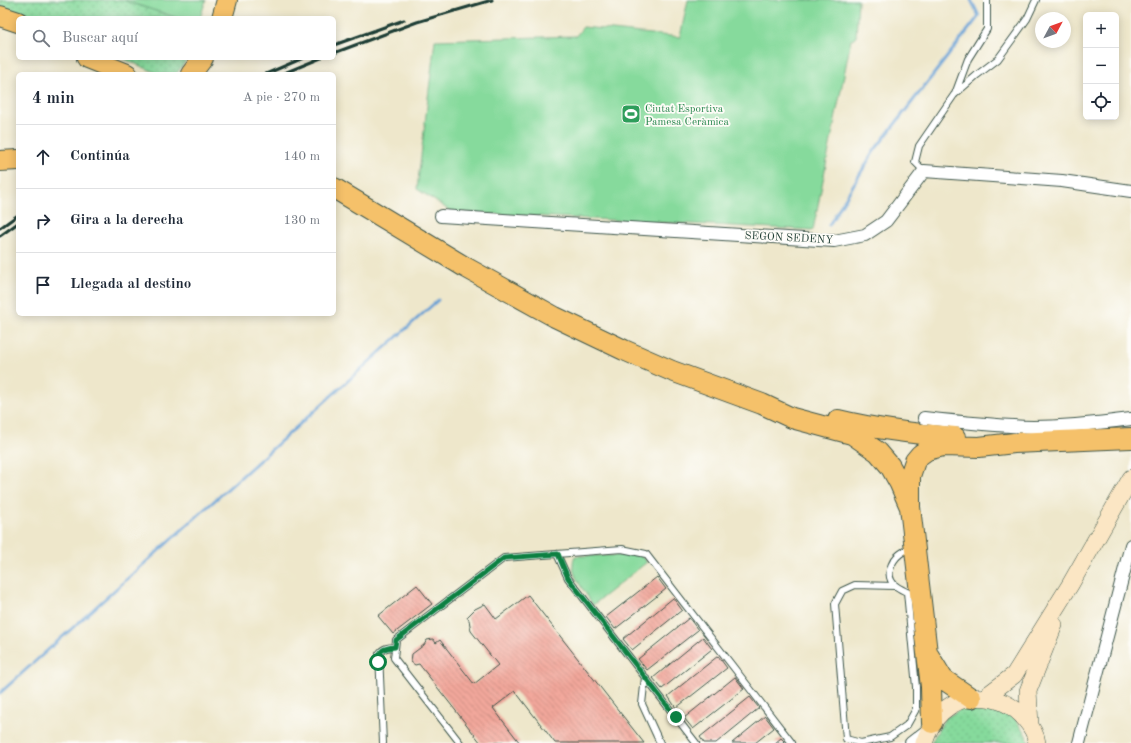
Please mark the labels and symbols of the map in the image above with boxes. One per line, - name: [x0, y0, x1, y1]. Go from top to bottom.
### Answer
- north arrow: [1035, 12, 1071, 48]
- sports icon: Ciutat Esportiva Pamesa Ceràmica: [620, 103, 642, 125]
- place label: Ciutat Esportiva Pamesa Ceràmica: [645, 104, 729, 128]
- street label: SEGON SEDENY: [744, 231, 833, 246]
- route start: [369, 653, 387, 671]
- route end: [667, 708, 685, 726]

